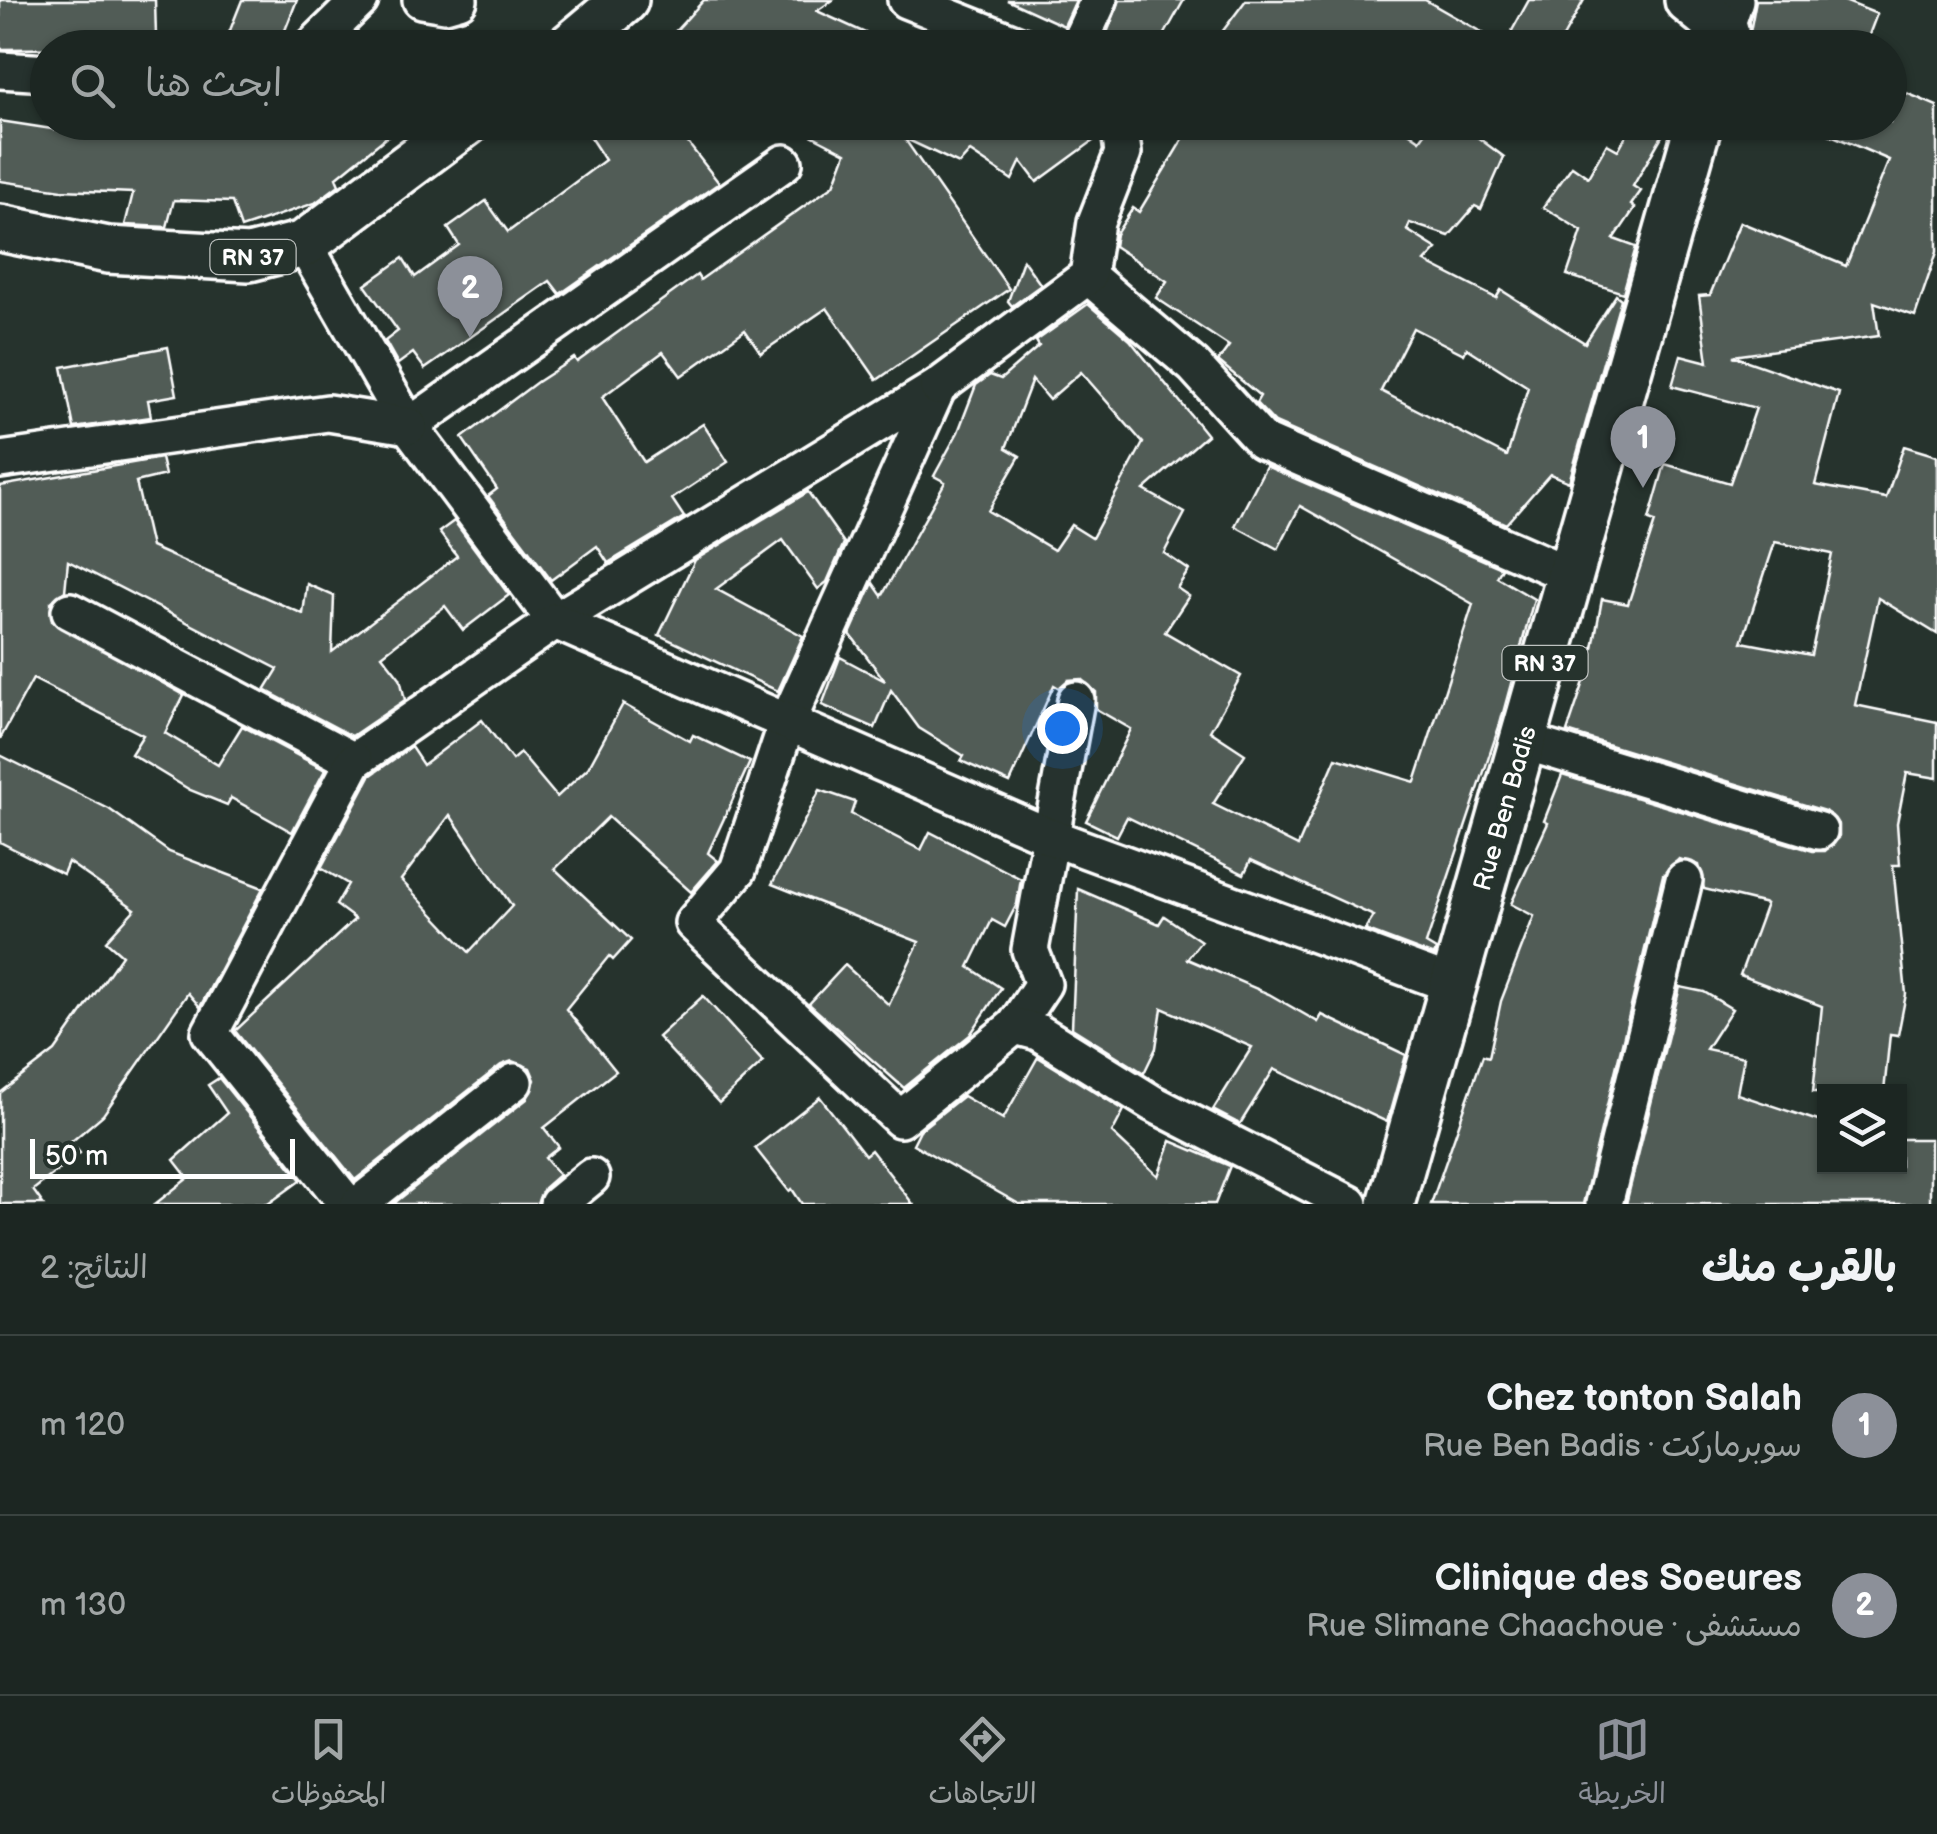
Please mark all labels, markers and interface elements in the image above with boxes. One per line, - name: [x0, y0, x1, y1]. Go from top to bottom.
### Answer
- search box: [30, 30, 1907, 140]
- icon: search: [65, 58, 120, 113]
- text: ابحث هنا: [145, 62, 282, 107]
- road number: RN 37: [210, 240, 296, 274]
- pin: 2: [438, 255, 502, 338]
- pin: 1: [1610, 406, 1676, 488]
- road number: RN 37: [1502, 646, 1588, 680]
- your location: [1037, 703, 1088, 754]
- street label: Rue Ben Badis: [1467, 722, 1544, 894]
- map controls: [1817, 1084, 1907, 1174]
- button: layers: [1817, 1084, 1907, 1174]
- scale bar: [30, 1134, 295, 1178]
- text: 50 m: [45, 1140, 108, 1173]
- text: بالقرب منك: [1701, 1243, 1897, 1294]
- text: النتائج: 2: [40, 1249, 148, 1288]
- text: Chez tonton Salah: [1486, 1376, 1802, 1421]
- text: 120 m: [40, 1406, 125, 1445]
- text: 1: [1858, 1406, 1871, 1445]
- text: سوبرماركت · Rue Ben Badis: [1423, 1427, 1802, 1466]
- text: Clinique des Soeures: [1435, 1556, 1802, 1601]
- text: 130 m: [40, 1586, 126, 1625]
- text: 2: [1855, 1586, 1874, 1625]
- text: مستشفى · Rue Slimane Chaachoue: [1306, 1607, 1802, 1646]
- tab: المحفوظات: [271, 1712, 386, 1818]
- tab: الاتجاهات: [928, 1712, 1037, 1818]
- tab: الخريطة: [1579, 1712, 1666, 1818]

